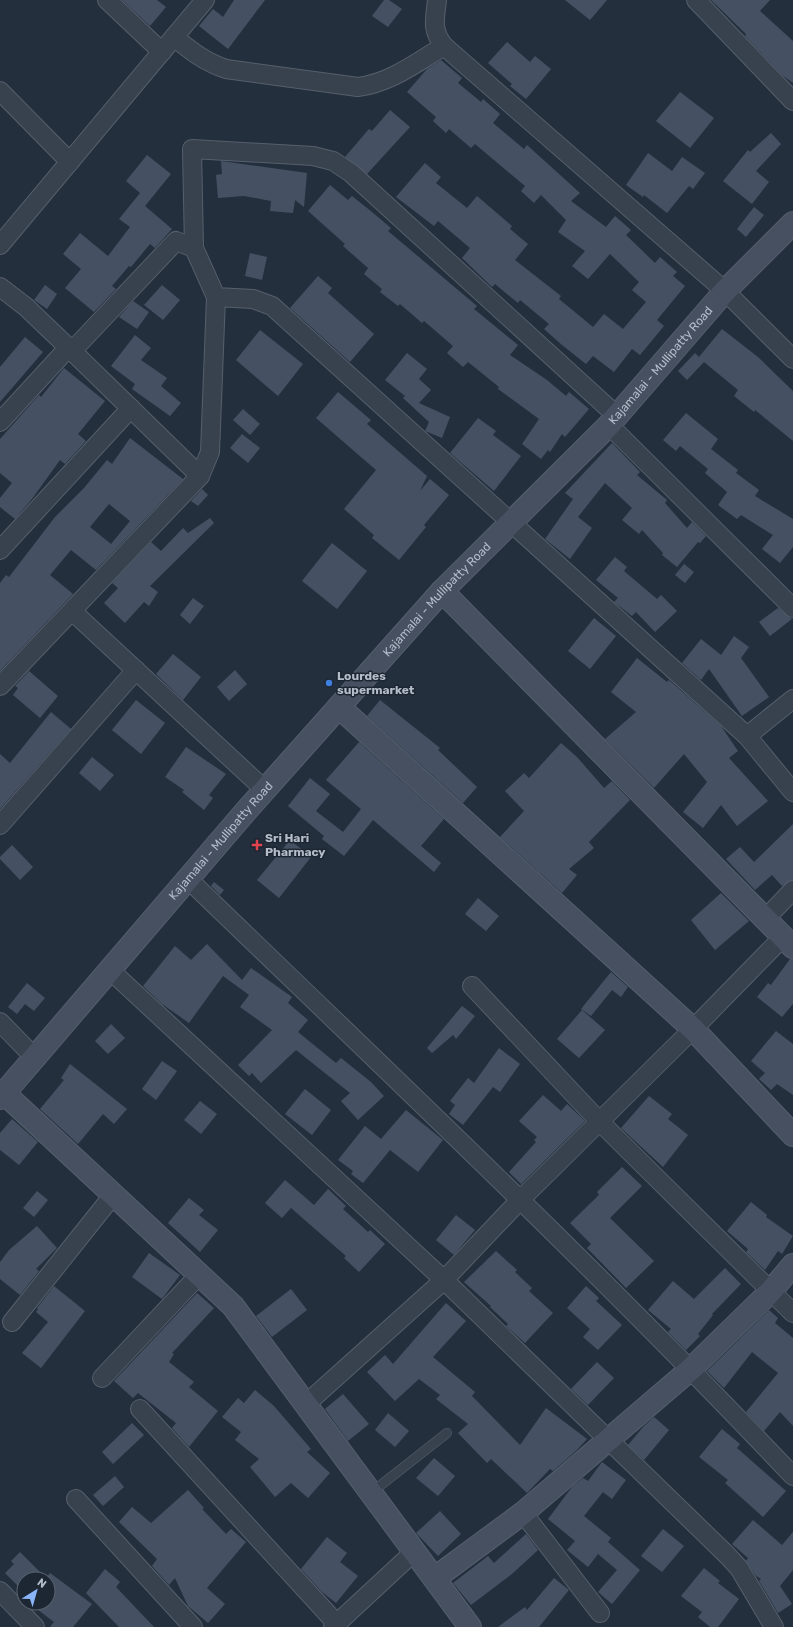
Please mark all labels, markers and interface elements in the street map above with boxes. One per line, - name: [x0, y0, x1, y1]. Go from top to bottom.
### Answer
- street label: Kajamalai - Mullipatty Road: [606, 304, 715, 427]
- street label: Kajamalai - Mullipatty Road: [380, 539, 494, 659]
- place label: Lourdes supermarket: [337, 669, 415, 697]
- marker: Lourdes supermarket: [324, 678, 334, 688]
- street label: Kajamalai - Mullipatty Road: [166, 779, 276, 903]
- place label: Sri Hari Pharmacy: [265, 831, 326, 859]
- marker: Sri Hari Pharmacy: [252, 840, 262, 850]
- north arrow: [16, 1571, 56, 1611]
- text: N: [35, 1576, 49, 1591]

